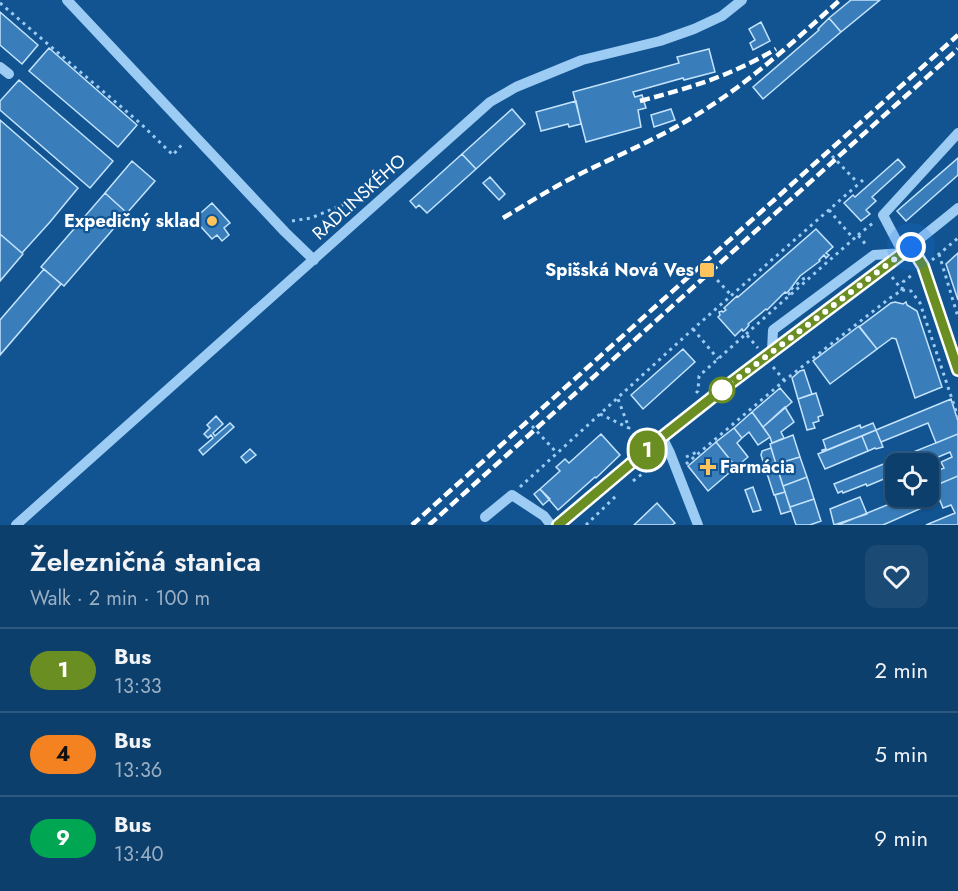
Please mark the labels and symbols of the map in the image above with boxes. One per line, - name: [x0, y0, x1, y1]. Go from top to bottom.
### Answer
- street label: RADLINSKÉHO: [307, 148, 411, 246]
- place label: Expedičný sklad: [64, 208, 200, 234]
- marker: Expedičný sklad: [205, 214, 219, 228]
- your location: [896, 232, 926, 262]
- place label: Spišská Nová Ves: [545, 257, 694, 283]
- marker: Spišská Nová Ves: [698, 261, 716, 279]
- unlabelled marker: [709, 377, 735, 403]
- line badge: 1: [628, 430, 666, 470]
- place label: Farmácia: [720, 454, 795, 480]
- marker: Farmácia: [701, 460, 715, 474]

